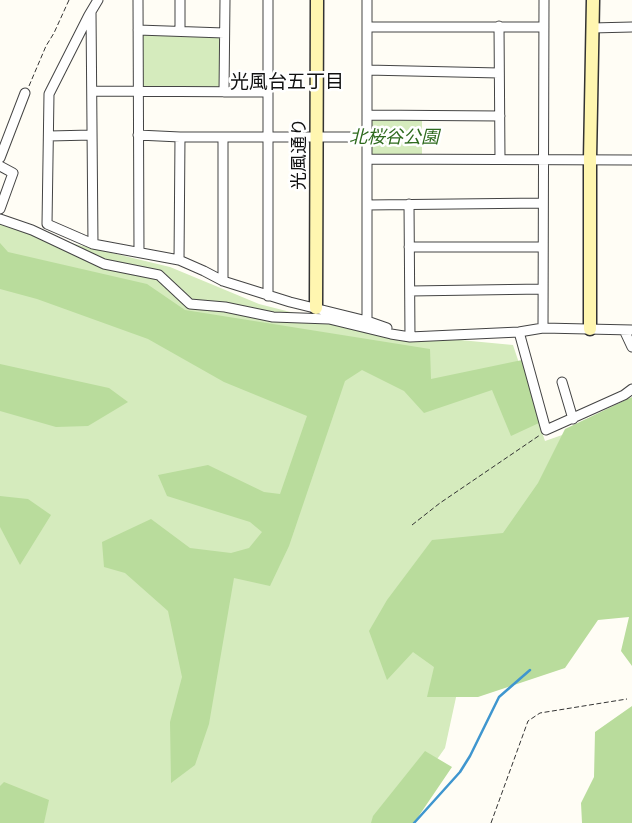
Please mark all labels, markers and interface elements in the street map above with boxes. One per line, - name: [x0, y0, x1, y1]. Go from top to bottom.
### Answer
- district label: 光風台五丁目: [230, 71, 344, 93]
- street label: 光風通り: [288, 118, 310, 190]
- park label: 北桜谷公園: [349, 126, 439, 148]

